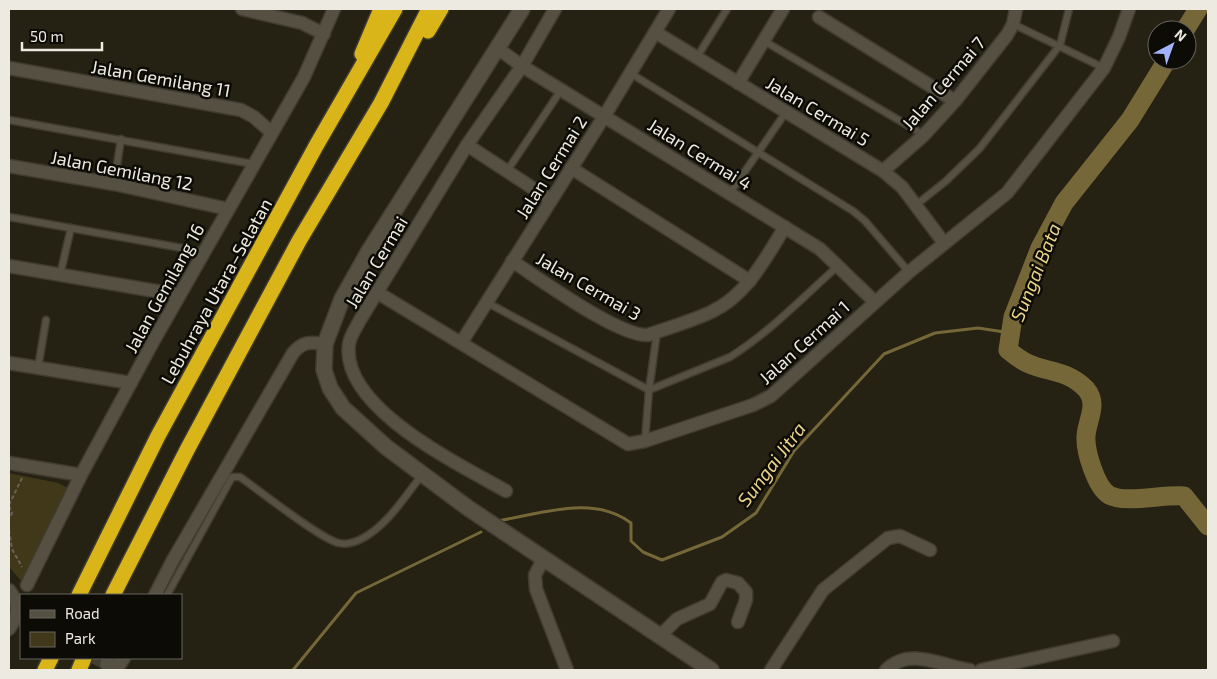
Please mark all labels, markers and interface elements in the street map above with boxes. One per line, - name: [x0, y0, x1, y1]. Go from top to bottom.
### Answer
- scale bar: [22, 20, 102, 52]
- north arrow: [1147, 20, 1197, 70]
- text: N: [1171, 25, 1190, 45]
- text: 50 m: [30, 27, 64, 45]
- street label: Jalan Cermai 7: [897, 32, 989, 134]
- street label: Jalan Gemilang 11: [90, 55, 232, 101]
- street label: Jalan Cermai 5: [762, 72, 874, 150]
- street label: Jalan Cermai 2: [511, 112, 591, 222]
- street label: Jalan Cermai 4: [644, 113, 756, 195]
- street label: Jalan Gemilang 12: [49, 145, 195, 195]
- street label: Lebuhraya Utara–Selatan: [156, 194, 276, 388]
- street label: Jalan Cermai: [340, 212, 412, 312]
- street label: Jalan Gemilang 16: [119, 220, 209, 356]
- water label: Sungai Bata: [1005, 220, 1065, 324]
- street label: Jalan Cermai 3: [533, 247, 645, 325]
- street label: Jalan Cermai 1: [754, 296, 854, 388]
- water label: Sungai Jitra: [732, 417, 810, 511]
- legend: [20, 594, 182, 659]
- text: Road: [65, 604, 100, 622]
- text: Park: [65, 629, 96, 647]

